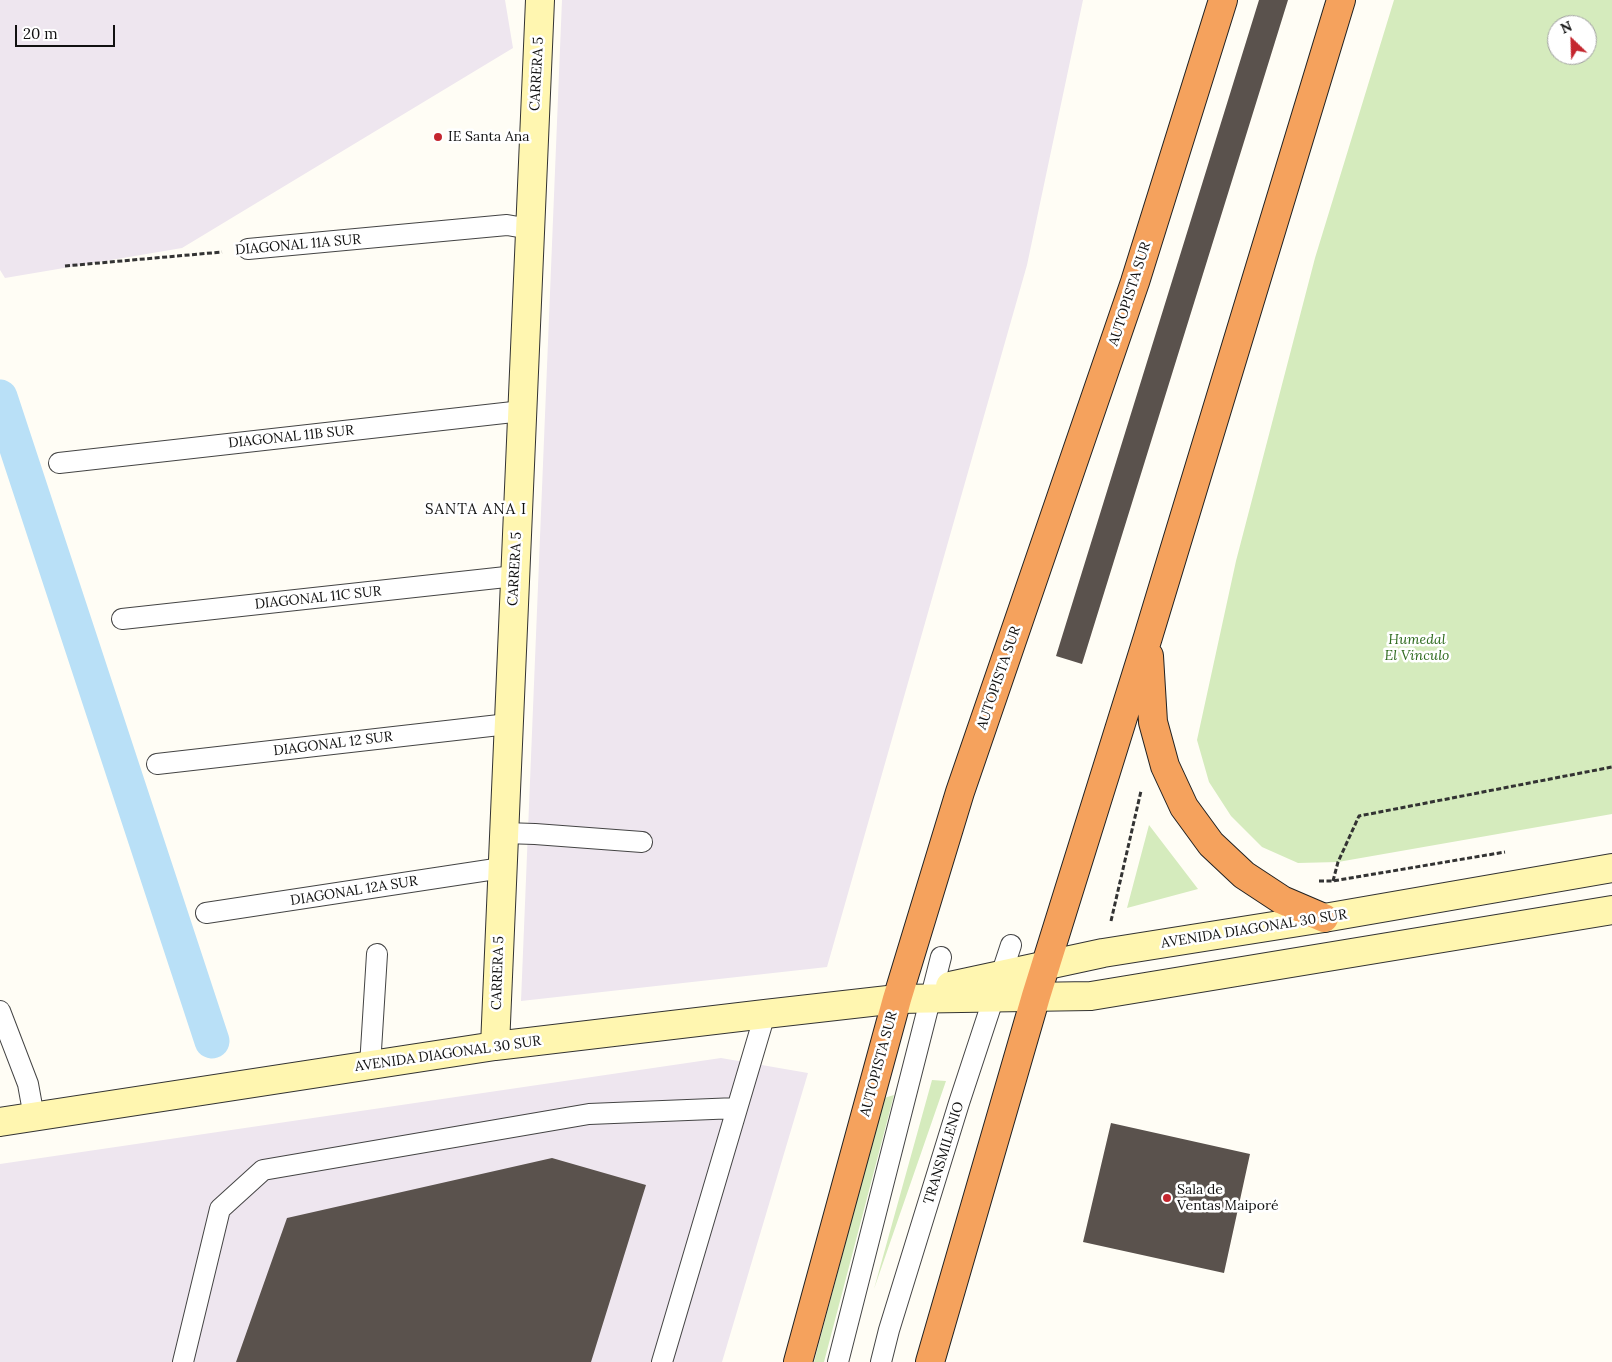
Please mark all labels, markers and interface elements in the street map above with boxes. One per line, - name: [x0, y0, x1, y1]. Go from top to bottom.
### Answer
- scale bar: [18, 15, 118, 47]
- north arrow: [1547, 15, 1597, 65]
- text: N: [1558, 17, 1575, 38]
- text: 20 m: [23, 24, 58, 43]
- street label: CARRERA 5: [527, 36, 547, 112]
- place label: IE Santa Ana: [448, 129, 529, 145]
- marker: IE Santa Ana: [432, 131, 444, 143]
- street label: DIAGONAL 11A SUR: [234, 231, 362, 259]
- street label: AUTOPISTA SUR: [1105, 240, 1155, 348]
- street label: DIAGONAL 11B SUR: [227, 422, 355, 452]
- district label: SANTA ANA I: [424, 501, 528, 519]
- street label: CARRERA 5: [505, 531, 525, 607]
- street label: DIAGONAL 11C SUR: [254, 583, 382, 613]
- street label: AUTOPISTA SUR: [973, 624, 1025, 732]
- park label: Humedal El Vinculo: [1385, 632, 1449, 664]
- street label: DIAGONAL 12 SUR: [272, 728, 394, 760]
- street label: DIAGONAL 12A SUR: [289, 873, 419, 909]
- street label: AVENIDA DIAGONAL 30 SUR: [1160, 906, 1348, 952]
- street label: CARRERA 5: [488, 936, 508, 1010]
- street label: AUTOPISTA SUR: [857, 1009, 901, 1119]
- street label: AVENIDA DIAGONAL 30 SUR: [354, 1033, 542, 1075]
- street label: TRANSMILENIO: [920, 1100, 968, 1206]
- place label: Sala de Ventas Maiporé: [1177, 1182, 1278, 1214]
- marker: Sala de Ventas Maiporé: [1161, 1192, 1173, 1204]

